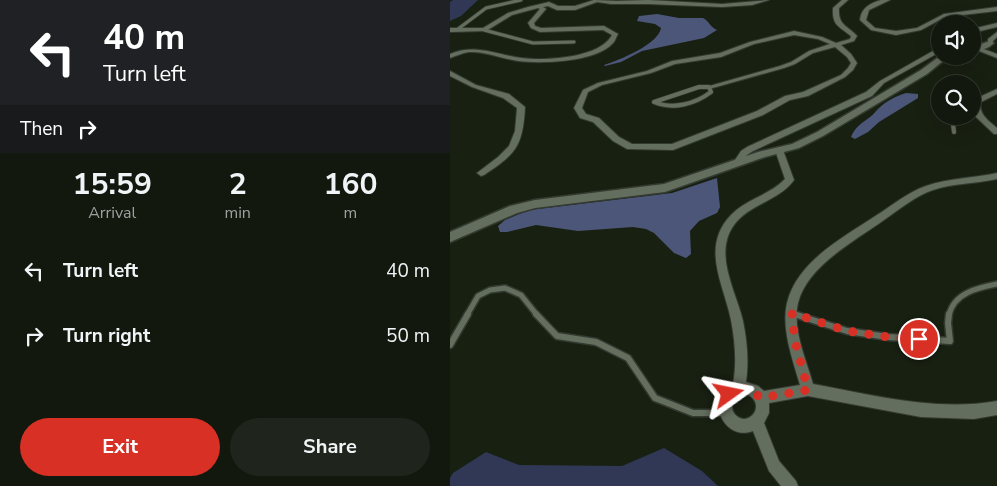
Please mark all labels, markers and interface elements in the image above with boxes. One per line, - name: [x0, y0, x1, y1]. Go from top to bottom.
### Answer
- text: 40 m: [103, 14, 185, 61]
- map controls: [931, 15, 981, 125]
- button: sound: [931, 15, 981, 65]
- icon: left: [20, 20, 85, 85]
- text: Turn left: [103, 59, 186, 89]
- button: search: [931, 75, 981, 125]
- icon: right: [73, 115, 101, 143]
- text: Then: [20, 116, 63, 142]
- text: 15:59: [73, 164, 152, 205]
- text: 2: [229, 164, 247, 205]
- text: 160: [323, 164, 377, 205]
- text: Arrival: [88, 202, 136, 224]
- text: min: [224, 202, 251, 224]
- text: m: [344, 202, 357, 224]
- icon: left: [20, 257, 48, 285]
- text: Turn left: [63, 258, 138, 284]
- text: 40 m: [386, 258, 430, 284]
- pin: [898, 318, 940, 360]
- icon: right: [20, 322, 48, 350]
- text: Turn right: [63, 323, 150, 349]
- text: 50 m: [386, 323, 430, 349]
- icon: arrive: [905, 325, 933, 353]
- position arrow: [702, 367, 754, 419]
- button: Exit: [20, 418, 220, 476]
- button: Share: [230, 418, 430, 476]

